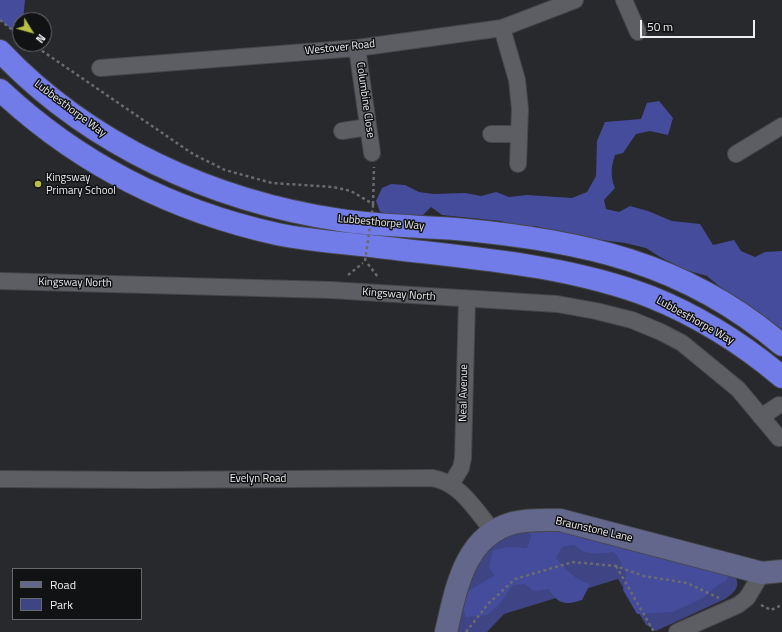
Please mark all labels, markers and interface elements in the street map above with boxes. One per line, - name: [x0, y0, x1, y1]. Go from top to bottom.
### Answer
- north arrow: [12, 12, 52, 52]
- scale bar: [642, 12, 757, 38]
- text: 50 m: [647, 17, 673, 36]
- text: N: [32, 31, 49, 46]
- street label: Westover Road: [304, 38, 376, 58]
- street label: Columbine Close: [353, 61, 377, 139]
- street label: Lubbesthorpe Way: [31, 78, 109, 140]
- place label: Kingsway Primary School: [46, 171, 116, 197]
- marker: Kingsway Primary School: [33, 179, 43, 189]
- street label: Lubbesthorpe Way: [337, 213, 425, 233]
- street label: Kingsway North: [38, 276, 112, 290]
- street label: Kingsway North: [362, 286, 436, 304]
- street label: Lubbesthorpe Way: [654, 294, 736, 348]
- street label: Neal Avenue: [457, 364, 471, 422]
- street label: Evelyn Road: [230, 472, 286, 486]
- street label: Braunstone Lane: [554, 515, 634, 545]
- legend: [12, 568, 142, 620]
- text: Road: [50, 575, 76, 594]
- text: Park: [50, 595, 73, 614]

